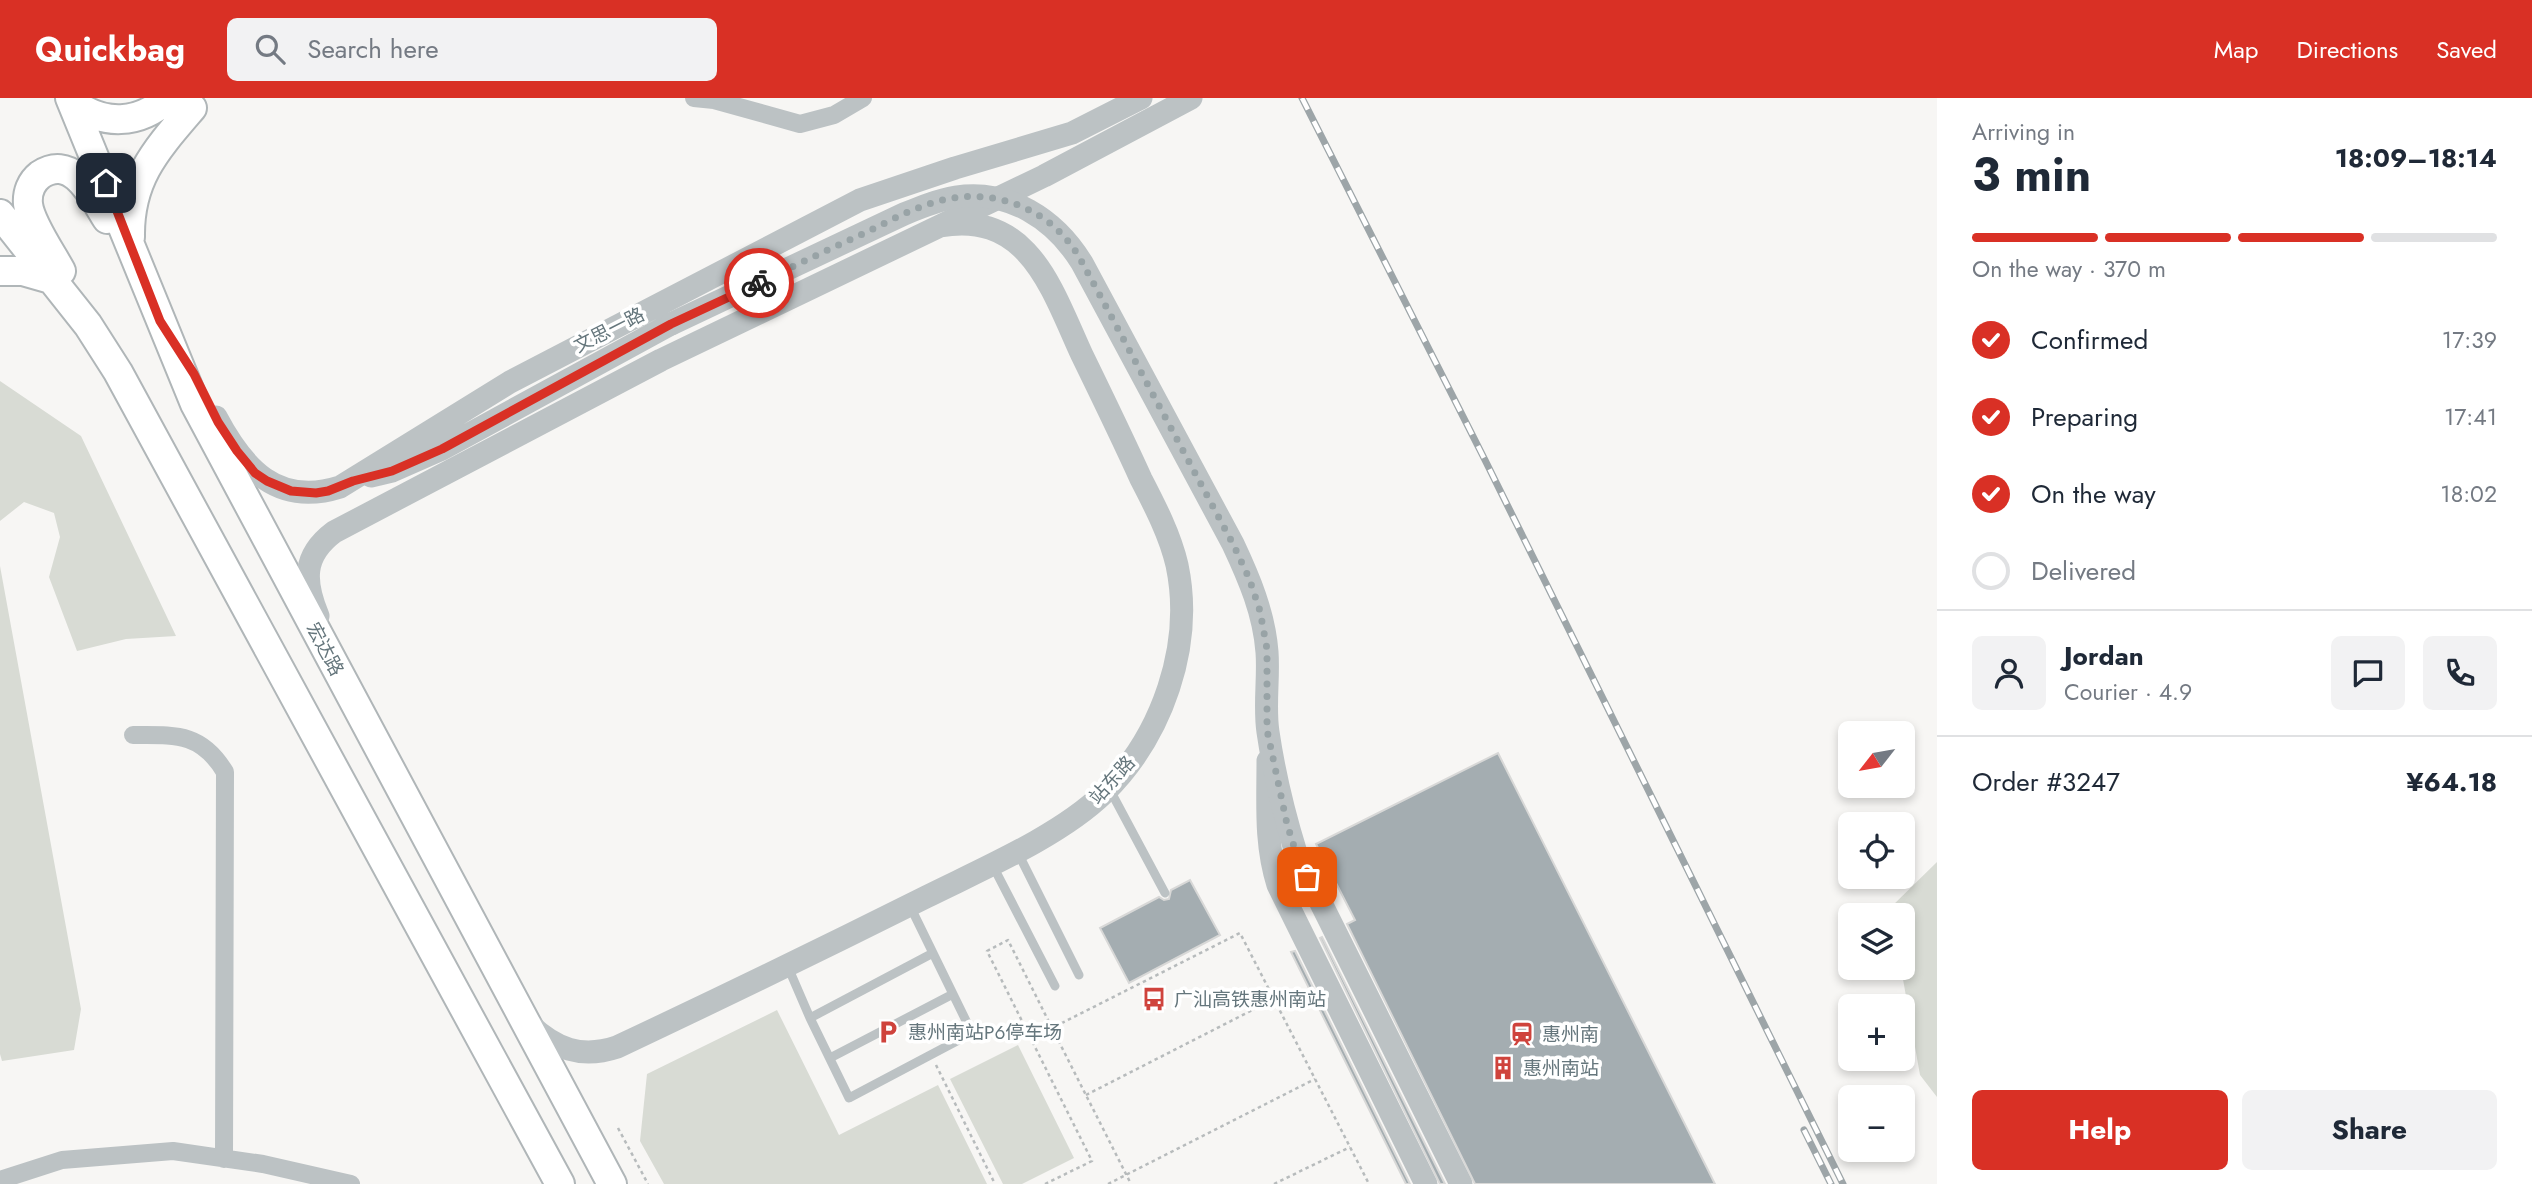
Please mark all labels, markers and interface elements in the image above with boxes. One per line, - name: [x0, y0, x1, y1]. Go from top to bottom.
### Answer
- search box: [227, 18, 717, 81]
- text: Quickbag: [35, 26, 185, 73]
- icon: search: [251, 30, 289, 68]
- text: Search here: [307, 30, 439, 68]
- text: Map: [2214, 32, 2259, 67]
- text: Directions: [2297, 32, 2398, 67]
- text: Saved: [2436, 32, 2497, 67]
- text: Arriving in: [1972, 115, 2075, 149]
- text: 18:09–18:14: [2335, 139, 2497, 177]
- text: 3 min: [1972, 142, 2091, 208]
- pin: [76, 153, 136, 213]
- icon: home: [87, 164, 125, 202]
- courier: [724, 248, 794, 318]
- text: On the way · 370 m: [1972, 252, 2166, 286]
- icon: bike: [740, 264, 778, 302]
- street label: 文思一路: [569, 301, 649, 359]
- icon: check: [1972, 321, 2010, 359]
- text: Confirmed: [2031, 321, 2148, 359]
- text: 17:39: [2442, 323, 2497, 357]
- icon: check: [1972, 398, 2010, 436]
- text: Preparing: [2031, 398, 2138, 436]
- text: 17:41: [2444, 400, 2497, 434]
- icon: check: [1972, 475, 2010, 513]
- text: On the way: [2031, 475, 2156, 513]
- text: 18:02: [2440, 477, 2497, 511]
- text: Delivered: [2031, 552, 2136, 590]
- street label: 宏达路: [300, 617, 350, 681]
- button: person: [1972, 636, 2046, 710]
- button: chat: [2331, 636, 2405, 710]
- button: phone: [2423, 636, 2497, 710]
- text: Jordan: [2064, 637, 2144, 675]
- text: Courier · 4.9: [2064, 675, 2192, 709]
- north arrow: [1838, 721, 1914, 798]
- map controls: [1838, 721, 1915, 1162]
- street label: 站东路: [1083, 750, 1141, 810]
- text: Order #3247: [1972, 763, 2120, 801]
- text: ¥64.18: [2406, 763, 2497, 801]
- button: locate: [1838, 812, 1915, 889]
- pin: [1277, 847, 1337, 907]
- icon: bag: [1288, 858, 1326, 896]
- button: layers: [1838, 903, 1915, 980]
- bus stop icon: 广汕高铁惠州南站: [1140, 985, 1168, 1013]
- place label: 广汕高铁惠州南站: [1174, 986, 1326, 1013]
- button: +: [1838, 994, 1915, 1071]
- parking icon: 惠州南站P6停车场: [874, 1018, 902, 1046]
- place label: 惠州南站P6停车场: [908, 1019, 1062, 1046]
- station icon: 惠州南: [1508, 1020, 1536, 1048]
- place label: 惠州南: [1542, 1021, 1599, 1048]
- building icon: 惠州南站: [1489, 1054, 1517, 1082]
- place label: 惠州南站: [1523, 1055, 1599, 1082]
- button: −: [1838, 1085, 1915, 1162]
- button: Help: [1972, 1090, 2228, 1170]
- button: Share: [2242, 1090, 2497, 1170]

